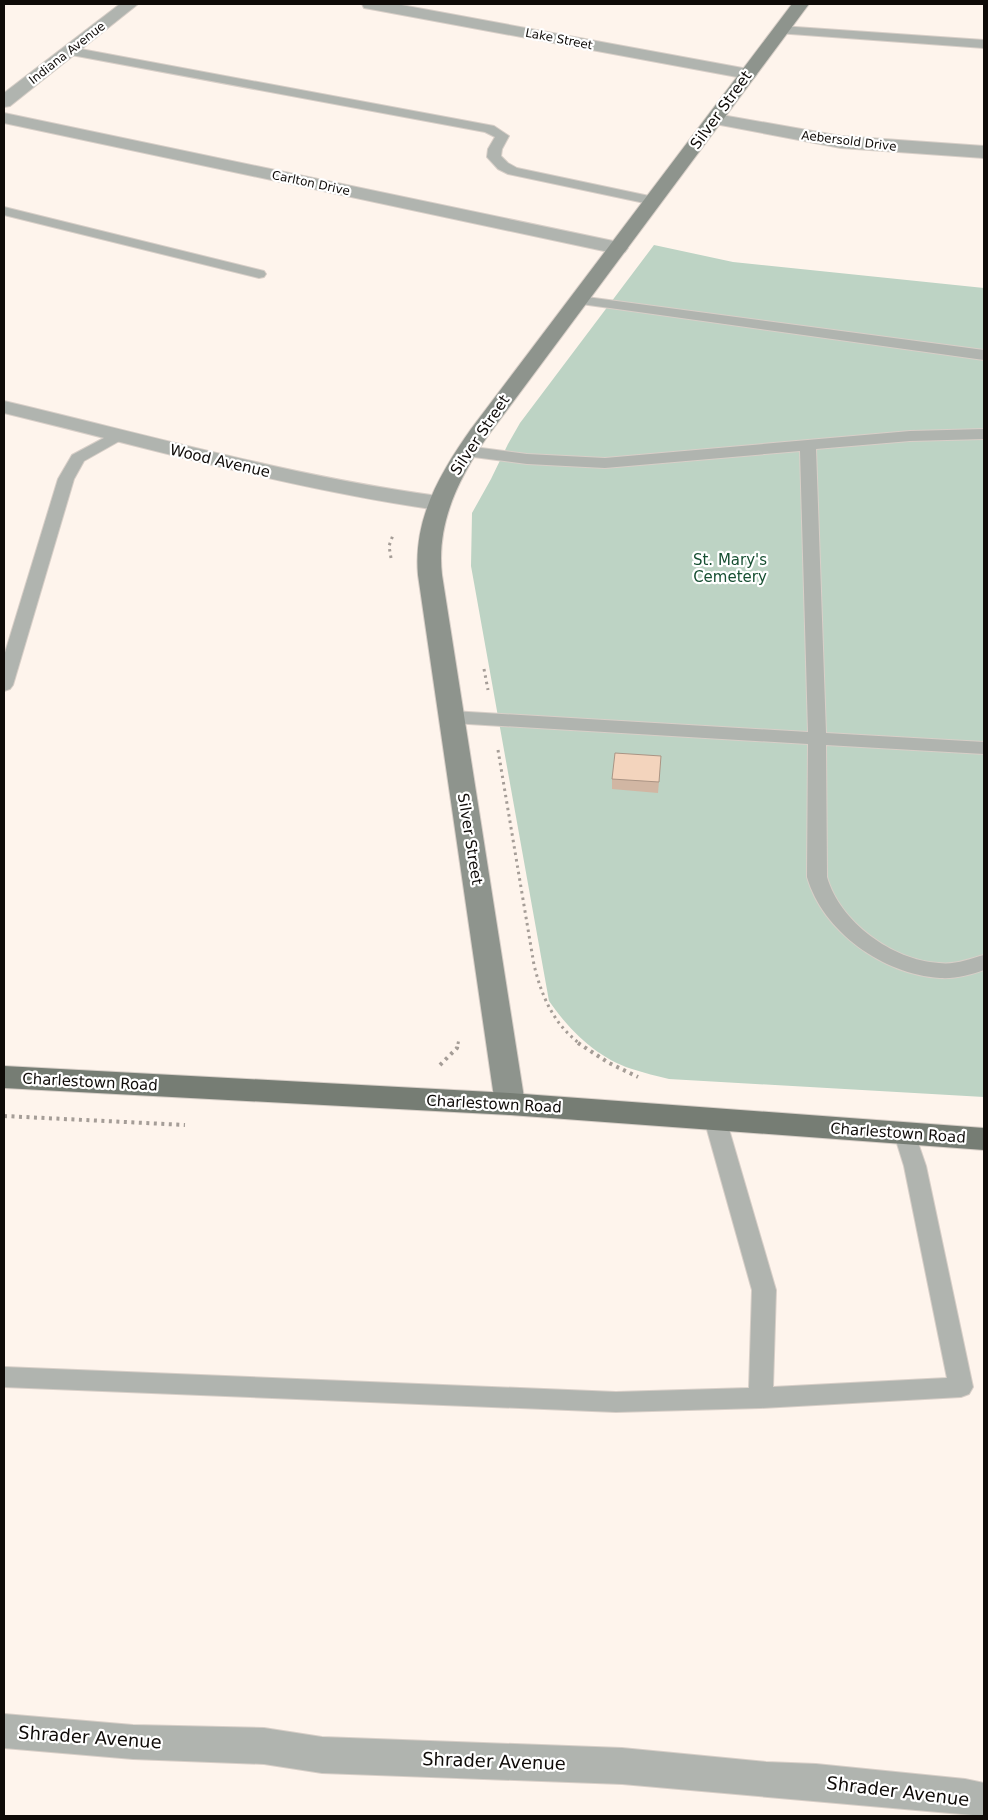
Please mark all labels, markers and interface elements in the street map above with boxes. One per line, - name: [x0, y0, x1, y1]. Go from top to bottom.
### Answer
- street label: Indiana Avenue: [26, 19, 108, 87]
- street label: Lake Street: [524, 26, 594, 52]
- street label: Silver Street: [687, 67, 756, 153]
- street label: Aebersold Drive: [801, 128, 897, 154]
- street label: Carlton Drive: [271, 168, 351, 198]
- street label: Silver Street: [447, 392, 513, 478]
- street label: Wood Avenue: [168, 441, 272, 481]
- park label: St. Mary's Cemetery: [693, 551, 767, 586]
- street label: Silver Street: [454, 792, 486, 886]
- street label: Charlestown Road: [22, 1069, 158, 1095]
- street label: Charlestown Road: [426, 1091, 562, 1117]
- street label: Charlestown Road: [830, 1119, 966, 1147]
- street label: Shrader Avenue: [18, 1722, 162, 1752]
- street label: Shrader Avenue: [422, 1748, 566, 1774]
- street label: Shrader Avenue: [825, 1772, 971, 1810]

